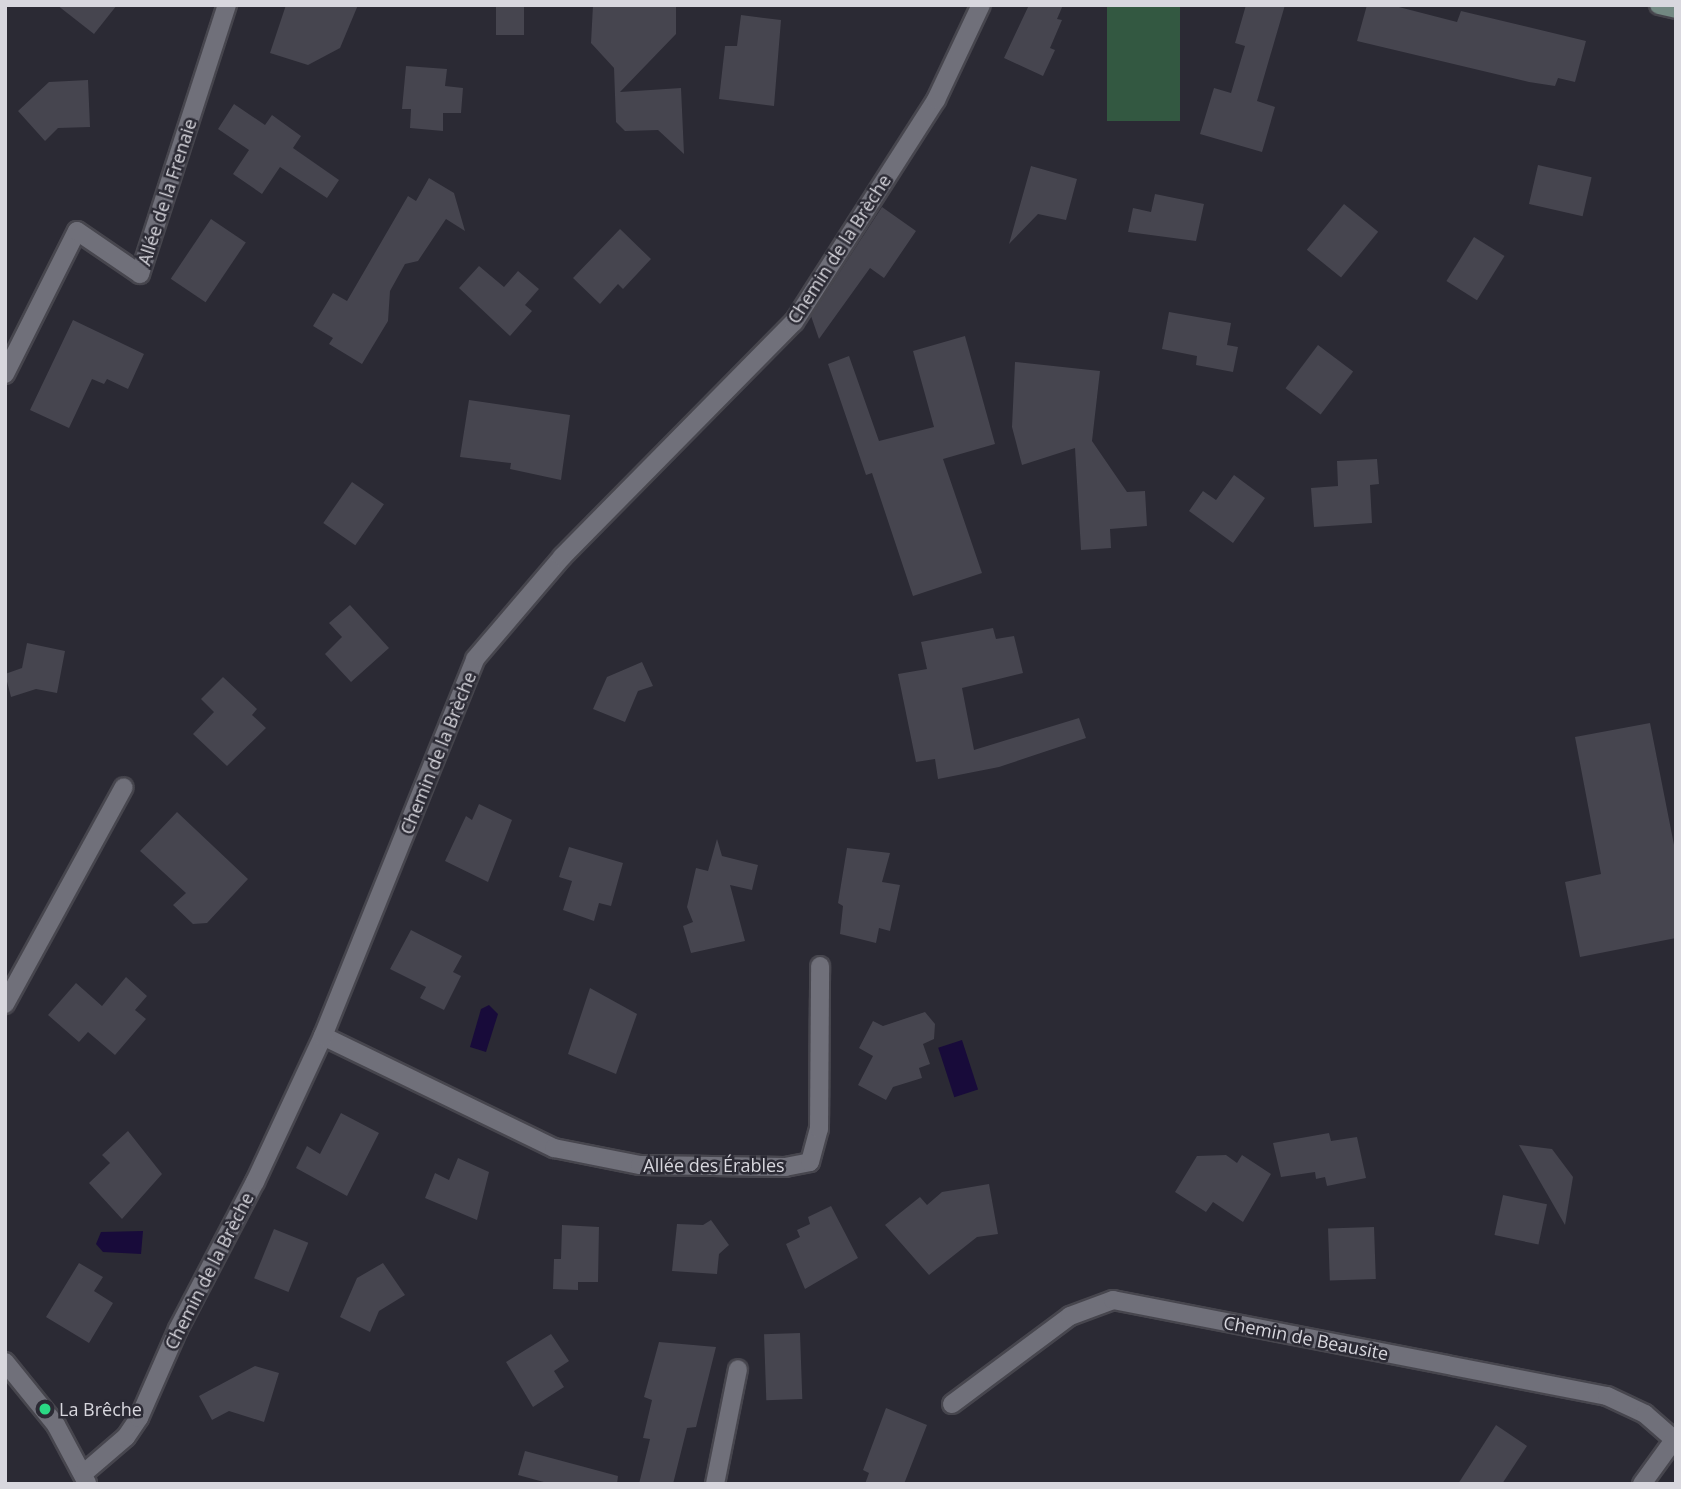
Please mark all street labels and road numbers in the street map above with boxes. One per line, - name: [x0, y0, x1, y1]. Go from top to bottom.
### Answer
- street label: Allée de la Frenaie: [133, 116, 201, 268]
- street label: Chemin de la Brèche: [783, 170, 895, 328]
- street label: Chemin de la Brèche: [396, 669, 480, 837]
- street label: Allée des Érables: [643, 1154, 785, 1176]
- street label: Chemin de la Brèche: [160, 1189, 258, 1353]
- street label: Chemin de Beausite: [1222, 1311, 1390, 1365]

